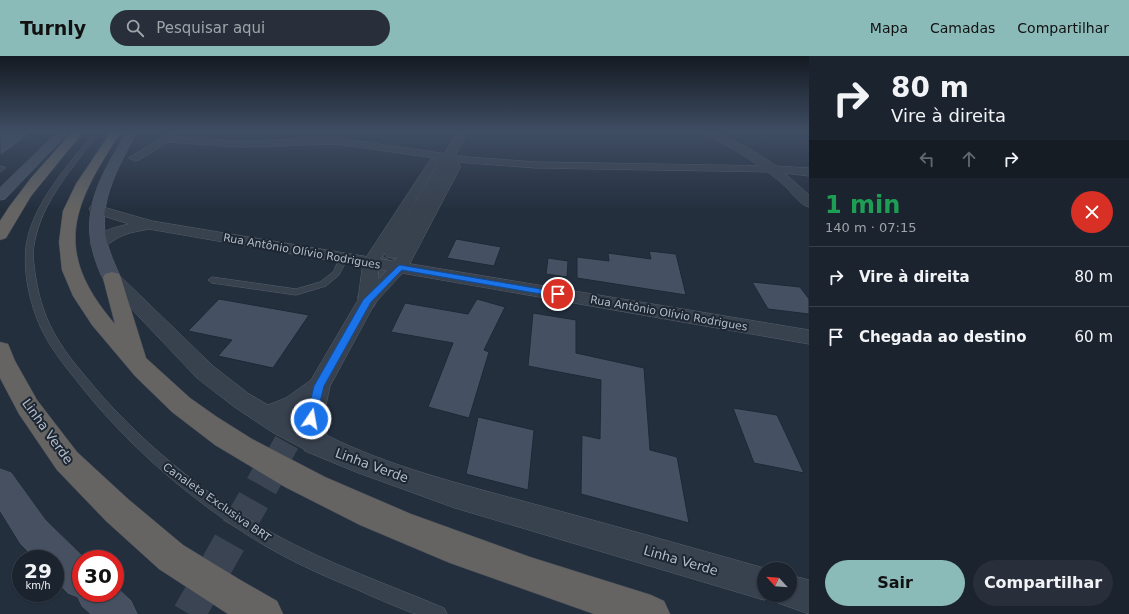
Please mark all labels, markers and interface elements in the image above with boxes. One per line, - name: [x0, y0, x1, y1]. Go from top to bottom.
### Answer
- search box: [110, 10, 390, 46]
- text: Turnly: [20, 17, 86, 39]
- icon: search: [124, 17, 146, 39]
- text: Pesquisar aqui: [156, 19, 265, 37]
- text: Mapa: [870, 20, 908, 36]
- text: Camadas: [930, 20, 995, 36]
- text: Compartilhar: [1017, 20, 1109, 36]
- text: 80 m: [891, 71, 969, 104]
- icon: right: [825, 72, 877, 124]
- text: Vire à direita: [891, 105, 1006, 126]
- icon: left: [916, 148, 938, 170]
- icon: ahead: [958, 148, 980, 170]
- icon: right: [1000, 148, 1022, 170]
- text: 1 min: [825, 191, 900, 219]
- button: close: [1071, 191, 1113, 233]
- text: 140 m · 07:15: [825, 220, 916, 235]
- street label: Rua Antônio Olívio Rodrigues: [222, 231, 382, 272]
- icon: right: [825, 266, 847, 288]
- text: Vire à direita: [859, 268, 970, 286]
- text: 80 m: [1075, 268, 1113, 286]
- pin: [541, 277, 575, 311]
- icon: arrive: [547, 283, 569, 305]
- street label: Rua Antônio Olívio Rodrigues: [589, 293, 749, 334]
- icon: arrive: [825, 326, 847, 348]
- text: Chegada ao destino: [859, 328, 1027, 346]
- text: 60 m: [1075, 328, 1113, 346]
- street label: Linha Verde: [19, 396, 76, 467]
- position arrow: [290, 398, 332, 440]
- street label: Linha Verde: [333, 445, 410, 486]
- street label: Canaleta Exclusiva BRT: [160, 460, 273, 545]
- street label: Linha Verde: [642, 543, 720, 578]
- speed limit sign: 30: [72, 550, 124, 602]
- text: 29: [24, 559, 52, 583]
- button: Sair: [825, 560, 965, 606]
- button: Compartilhar: [973, 560, 1113, 606]
- north arrow: [757, 562, 797, 602]
- map controls: [757, 562, 797, 602]
- text: km/h: [25, 580, 51, 591]

